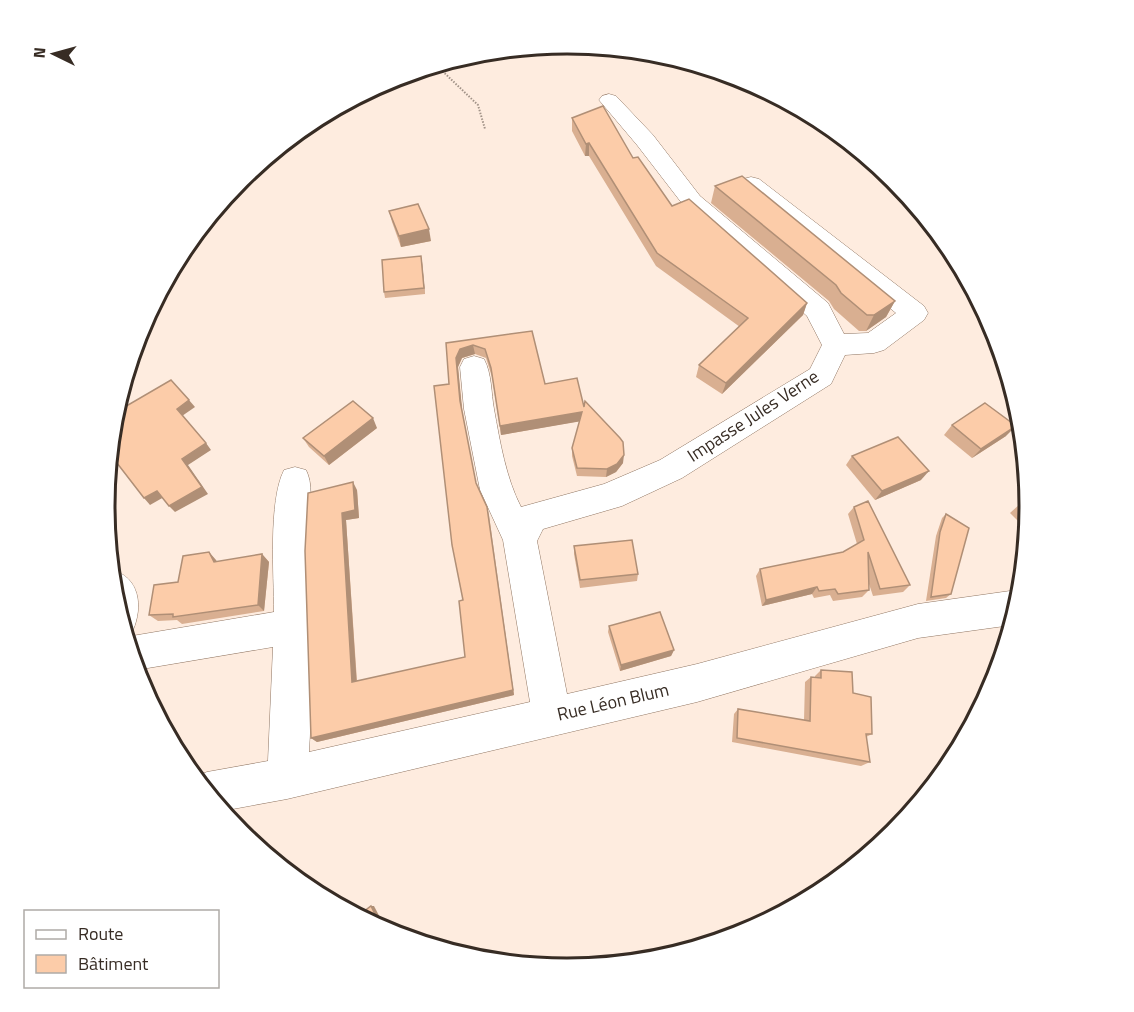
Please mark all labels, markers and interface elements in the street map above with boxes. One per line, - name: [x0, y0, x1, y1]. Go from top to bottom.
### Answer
- north arrow: [24, 24, 84, 84]
- text: N: [27, 46, 51, 59]
- street label: Impasse Jules Verne: [682, 363, 824, 468]
- street label: Rue Léon Blum: [554, 676, 672, 728]
- legend: [24, 910, 219, 988]
- text: Route: [78, 920, 123, 947]
- text: Bâtiment: [78, 950, 149, 977]

